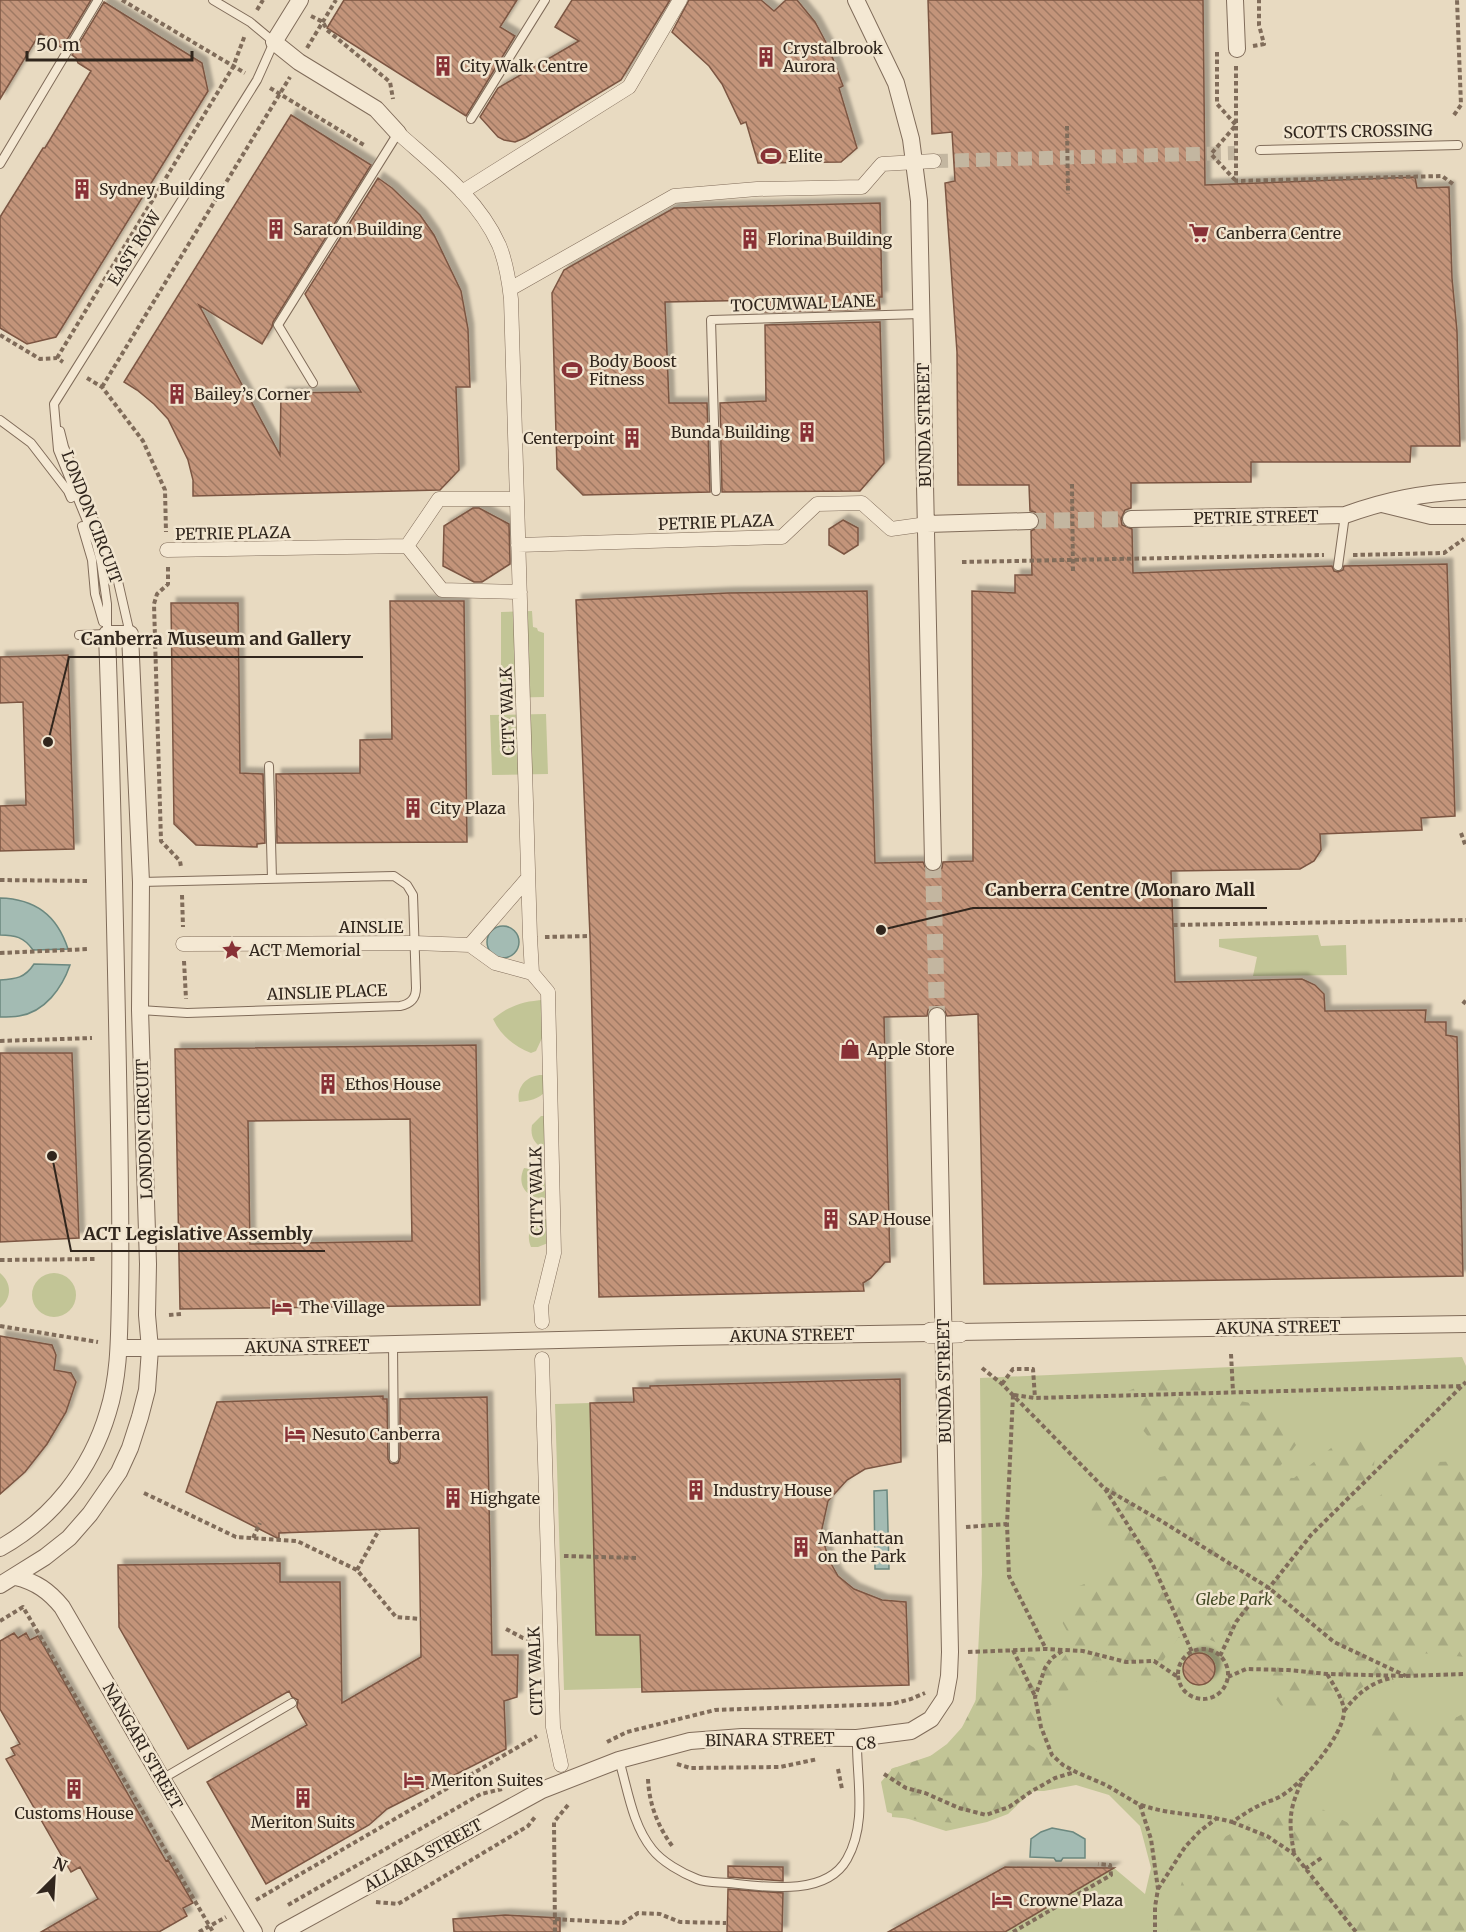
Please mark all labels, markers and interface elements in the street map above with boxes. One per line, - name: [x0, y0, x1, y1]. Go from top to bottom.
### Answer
- scale bar: [27, 24, 192, 62]
- text: 50 m: [36, 33, 80, 56]
- place label: Crystalbrook Aurora: [782, 38, 884, 76]
- building icon: Crystalbrook Aurora: [754, 45, 778, 69]
- building icon: City Walk Centre: [431, 54, 455, 78]
- place label: City Walk Centre: [460, 56, 588, 76]
- street label: SCOTTS CROSSING: [1283, 120, 1433, 142]
- sports icon: Elite: [759, 144, 783, 168]
- place label: Elite: [788, 146, 823, 166]
- building icon: Sydney Building: [70, 177, 94, 201]
- place label: Sydney Building: [99, 179, 225, 199]
- street label: EAST ROW: [103, 206, 165, 289]
- building icon: Saraton Building: [264, 217, 288, 241]
- place label: Saraton Building: [293, 219, 423, 239]
- supermarket icon: Canberra Centre: [1187, 221, 1211, 245]
- place label: Canberra Centre: [1216, 223, 1341, 243]
- building icon: Florina Building: [738, 227, 762, 251]
- place label: Florina Building: [767, 229, 892, 249]
- street label: TOCUMWAL LANE: [730, 290, 877, 316]
- place label: Body Boost Fitness: [589, 351, 678, 389]
- sports icon: Body Boost Fitness: [560, 358, 584, 382]
- street label: BUNDA STREET: [913, 363, 935, 487]
- building icon: Bailey’s Corner: [165, 382, 189, 406]
- place label: Bailey’s Corner: [194, 384, 310, 404]
- building icon: Bunda Building: [795, 420, 819, 444]
- place label: Bunda Building: [671, 422, 790, 442]
- building icon: Centerpoint: [620, 426, 644, 450]
- place label: Centerpoint: [523, 428, 616, 448]
- street label: LONDON CIRCUIT: [57, 448, 127, 586]
- street label: PETRIE STREET: [1193, 506, 1319, 528]
- street label: PETRIE PLAZA: [658, 510, 775, 534]
- street label: PETRIE PLAZA: [175, 522, 292, 544]
- callout: Canberra Museum and Gallery: [69, 621, 363, 657]
- text: Canberra Museum and Gallery: [81, 627, 351, 650]
- street label: CITY WALK: [495, 666, 519, 756]
- building icon: City Plaza: [401, 796, 425, 820]
- place label: City Plaza: [430, 798, 506, 818]
- callout: Canberra Centre (Monaro Mall: [973, 872, 1267, 908]
- text: Canberra Centre (Monaro Mall: [985, 878, 1255, 901]
- street label: AINSLIE: [338, 917, 404, 937]
- place icon: ACT Memorial: [220, 938, 244, 962]
- place label: ACT Memorial: [248, 940, 361, 960]
- street label: AINSLIE PLACE: [266, 980, 388, 1004]
- shop icon: Apple Store: [838, 1037, 862, 1061]
- place label: Apple Store: [866, 1039, 954, 1059]
- street label: LONDON CIRCUIT: [132, 1058, 156, 1200]
- building icon: Ethos House: [316, 1072, 340, 1096]
- place label: Ethos House: [345, 1074, 441, 1094]
- street label: CITY WALK: [525, 1146, 547, 1236]
- building icon: SAP House: [819, 1207, 843, 1231]
- place label: SAP House: [848, 1209, 931, 1229]
- callout: ACT Legislative Assembly: [71, 1215, 325, 1251]
- text: ACT Legislative Assembly: [82, 1222, 313, 1245]
- hotel icon: The Village: [270, 1295, 294, 1319]
- place label: The Village: [299, 1297, 385, 1317]
- street label: AKUNA STREET: [1214, 1316, 1341, 1338]
- street label: BUNDA STREET: [933, 1319, 955, 1443]
- street label: AKUNA STREET: [728, 1324, 855, 1346]
- street label: AKUNA STREET: [243, 1335, 370, 1357]
- hotel icon: Nesuto Canberra: [283, 1422, 307, 1446]
- place label: Nesuto Canberra: [312, 1424, 441, 1444]
- building icon: Industry House: [684, 1478, 708, 1502]
- place label: Industry House: [713, 1480, 832, 1500]
- building icon: Highgate: [441, 1486, 465, 1510]
- place label: Highgate: [470, 1488, 540, 1508]
- place label: Manhattan on the Park: [818, 1528, 907, 1566]
- building icon: Manhattan on the Park: [789, 1535, 813, 1559]
- park label: Glebe Park: [1195, 1589, 1273, 1609]
- street label: CITY WALK: [523, 1626, 547, 1716]
- street label: NANGARI STREET: [99, 1679, 187, 1813]
- street label: BINARA STREET: [705, 1728, 835, 1750]
- street label: C8: [855, 1732, 877, 1754]
- hotel icon: Meriton Suites: [402, 1768, 426, 1792]
- place label: Meriton Suites: [431, 1770, 544, 1790]
- building icon: Customs House: [62, 1777, 86, 1801]
- building icon: Meriton Suits: [291, 1786, 315, 1810]
- place label: Customs House: [15, 1803, 134, 1823]
- place label: Meriton Suits: [251, 1812, 355, 1832]
- street label: ALLARA STREET: [359, 1814, 486, 1896]
- north arrow: [24, 1848, 84, 1908]
- text: N: [50, 1853, 70, 1876]
- hotel icon: Crowne Plaza: [990, 1888, 1014, 1912]
- place label: Crowne Plaza: [1019, 1890, 1124, 1910]

